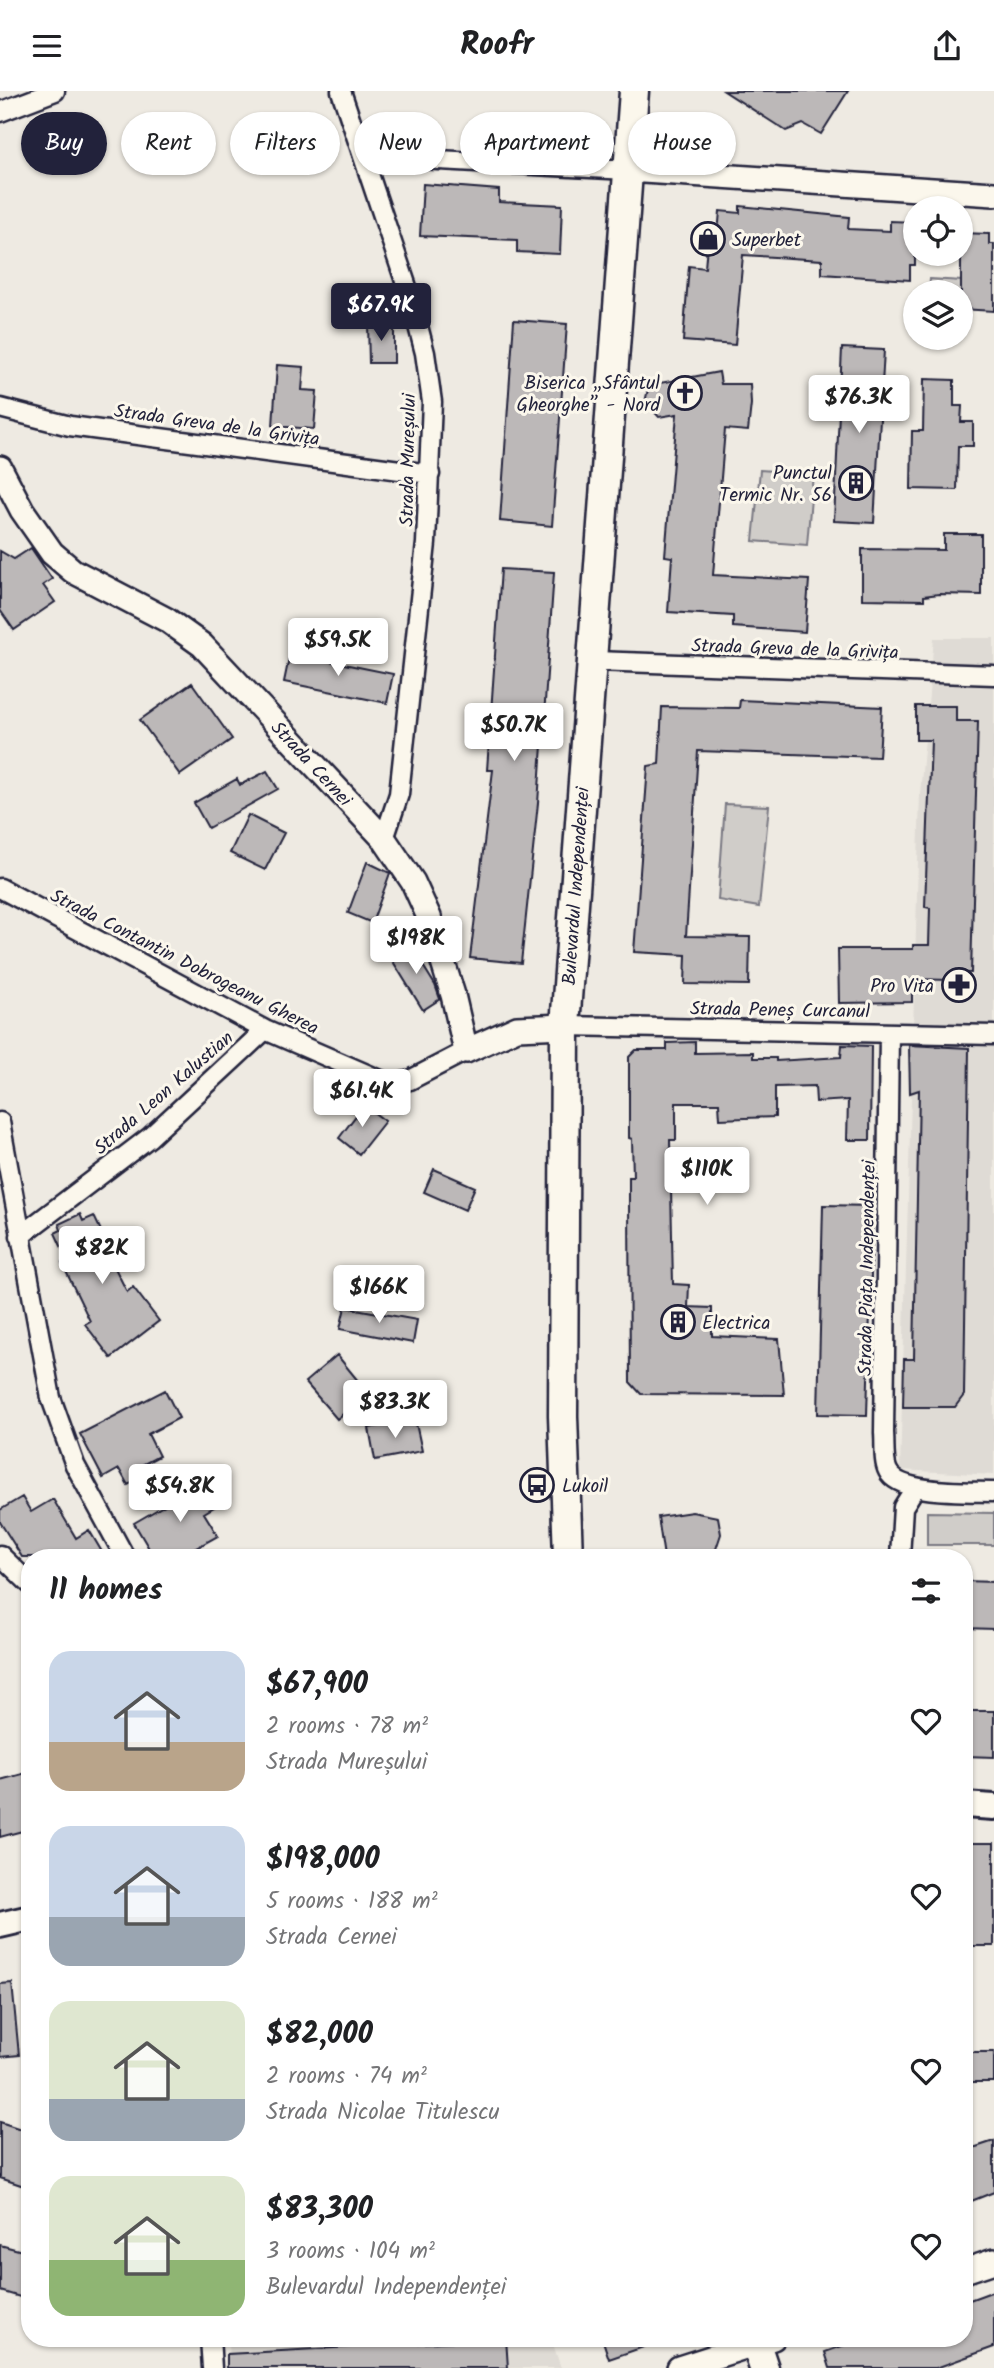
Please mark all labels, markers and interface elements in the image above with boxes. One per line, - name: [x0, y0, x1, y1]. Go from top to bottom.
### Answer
- text: Roofr: [460, 20, 534, 71]
- icon: menu: [28, 27, 66, 65]
- icon: share: [928, 27, 966, 65]
- chip: Buy: [21, 112, 107, 175]
- chip: Rent: [121, 112, 216, 175]
- chip: Filters: [230, 112, 340, 175]
- chip: New: [354, 112, 446, 175]
- chip: Apartment: [460, 112, 614, 175]
- chip: House: [628, 112, 736, 175]
- map controls: [903, 196, 973, 350]
- button: locate: [903, 196, 973, 266]
- shop icon: Superbet: [689, 220, 727, 258]
- place label: Superbet: [732, 226, 802, 256]
- button: layers: [903, 280, 973, 350]
- pin: $67.9K: [324, 283, 438, 343]
- text: $67.9K: [347, 288, 415, 324]
- place label: Biserica „Sfântul Gheorghe” - Nord: [517, 369, 661, 421]
- church icon: Biserica „Sfântul Gheorghe” - Nord: [666, 374, 704, 412]
- pin: $76.3K: [802, 375, 916, 435]
- text: $76.3K: [825, 380, 893, 416]
- street label: Strada Mureșului: [393, 392, 425, 527]
- street label: Strada Greva de la Grivița: [112, 397, 321, 455]
- place label: Punctul Termic Nr. 56: [719, 459, 832, 511]
- building icon: Punctul Termic Nr. 56: [837, 464, 875, 502]
- pin: $59.5K: [281, 619, 395, 678]
- text: $59.5K: [304, 623, 372, 659]
- street label: Strada Greva de la Grivița: [691, 631, 899, 669]
- pin: $50.7K: [457, 703, 571, 763]
- text: $50.7K: [480, 708, 548, 744]
- street label: Strada Cernei: [263, 715, 359, 815]
- street label: Bulevardul Independenței: [555, 785, 599, 986]
- street label: Strada Contantin Dobrogeanu Gherea: [45, 882, 324, 1044]
- pin: $198K: [367, 917, 465, 976]
- text: $198K: [386, 921, 446, 957]
- pharmacy icon: Pro Vita: [940, 966, 978, 1004]
- place label: Pro Vita: [870, 972, 934, 1002]
- street label: Strada Peneș Curcanul: [690, 994, 871, 1028]
- street label: Strada Leon Kalustian: [88, 1024, 241, 1163]
- pin: $61.4K: [305, 1069, 419, 1129]
- text: $61.4K: [330, 1074, 394, 1110]
- pin: $110K: [658, 1147, 756, 1207]
- text: $110K: [680, 1152, 734, 1188]
- street label: Strada Piața Independenței: [851, 1158, 885, 1376]
- pin: $82K: [61, 1227, 143, 1286]
- text: $82K: [75, 1231, 129, 1267]
- pin: $166K: [330, 1265, 428, 1325]
- text: $166K: [349, 1270, 409, 1306]
- building icon: Electrica: [659, 1303, 697, 1341]
- place label: Electrica: [702, 1309, 770, 1339]
- pin: $83.3K: [338, 1381, 452, 1440]
- text: $83.3K: [359, 1385, 431, 1421]
- pin: $54.8K: [123, 1465, 237, 1524]
- bus stop icon: Lukoil: [518, 1466, 556, 1504]
- text: $54.8K: [145, 1469, 215, 1505]
- place label: Lukoil: [562, 1472, 609, 1502]
- text: 11 homes: [49, 1567, 162, 1615]
- icon: filters: [907, 1572, 945, 1610]
- text: $67,900: [266, 1661, 368, 1709]
- icon: home: [105, 1679, 189, 1763]
- icon: heart: [907, 1702, 945, 1740]
- text: 2 rooms · 78 m²: [266, 1709, 428, 1745]
- text: Strada Mureșului: [266, 1745, 427, 1781]
- text: $198,000: [266, 1836, 380, 1884]
- icon: home: [105, 1854, 189, 1938]
- icon: heart: [907, 1877, 945, 1915]
- text: 5 rooms · 188 m²: [266, 1884, 438, 1920]
- text: Strada Cernei: [266, 1920, 397, 1956]
- text: $82,000: [266, 2011, 373, 2059]
- icon: home: [105, 2029, 189, 2113]
- icon: heart: [907, 2052, 945, 2090]
- text: 2 rooms · 74 m²: [266, 2059, 427, 2095]
- text: Strada Nicolae Titulescu: [266, 2095, 500, 2131]
- text: $83,300: [266, 2186, 373, 2234]
- icon: home: [105, 2204, 189, 2288]
- icon: heart: [907, 2227, 945, 2265]
- text: 3 rooms · 104 m²: [266, 2234, 435, 2270]
- text: Bulevardul Independenței: [266, 2270, 506, 2306]

